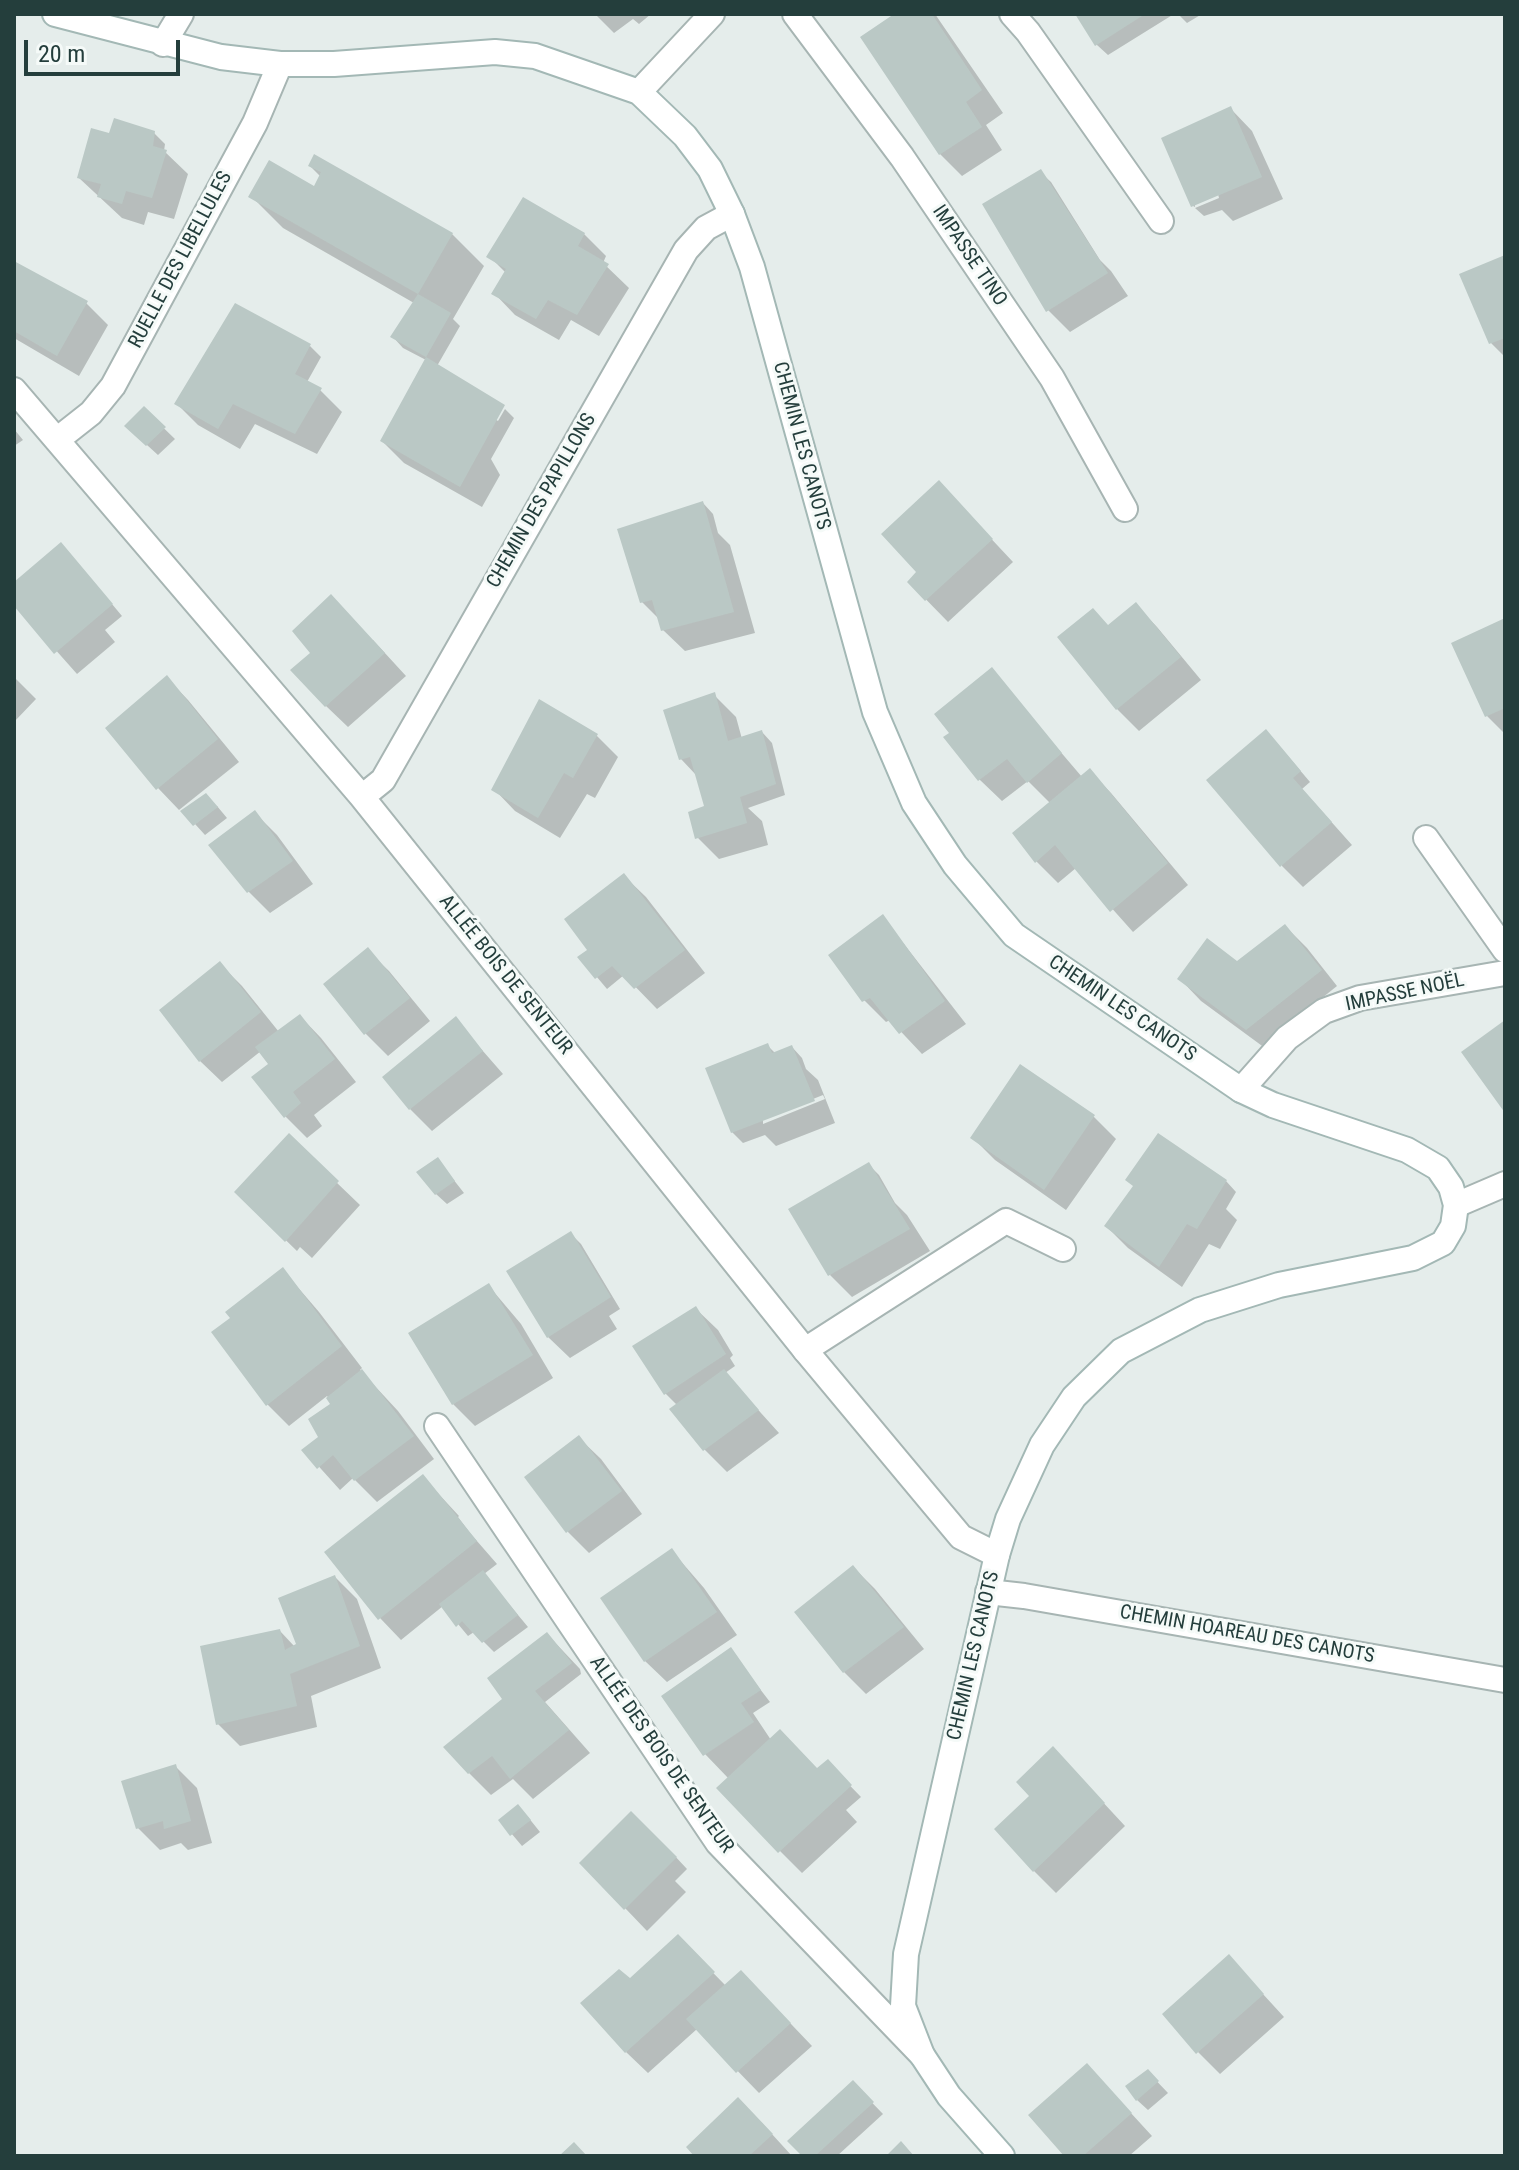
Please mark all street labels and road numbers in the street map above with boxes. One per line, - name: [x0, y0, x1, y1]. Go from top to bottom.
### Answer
- street label: RUELLE DES LIBELLULES: [124, 168, 238, 352]
- street label: IMPASSE TINO: [926, 201, 1012, 311]
- street label: CHEMIN LES CANOTS: [767, 359, 835, 533]
- street label: CHEMIN DES PAPILLONS: [482, 409, 602, 593]
- street label: ALLÉE BOIS DE SENTEUR: [433, 890, 577, 1060]
- street label: CHEMIN LES CANOTS: [1044, 951, 1200, 1067]
- street label: IMPASSE NOËL: [1344, 969, 1466, 1017]
- street label: CHEMIN LES CANOTS: [943, 1569, 1005, 1743]
- street label: CHEMIN HOAREAU DES CANOTS: [1118, 1601, 1376, 1669]
- street label: ALLÉE DES BOIS DE SENTEUR: [584, 1652, 738, 1858]

